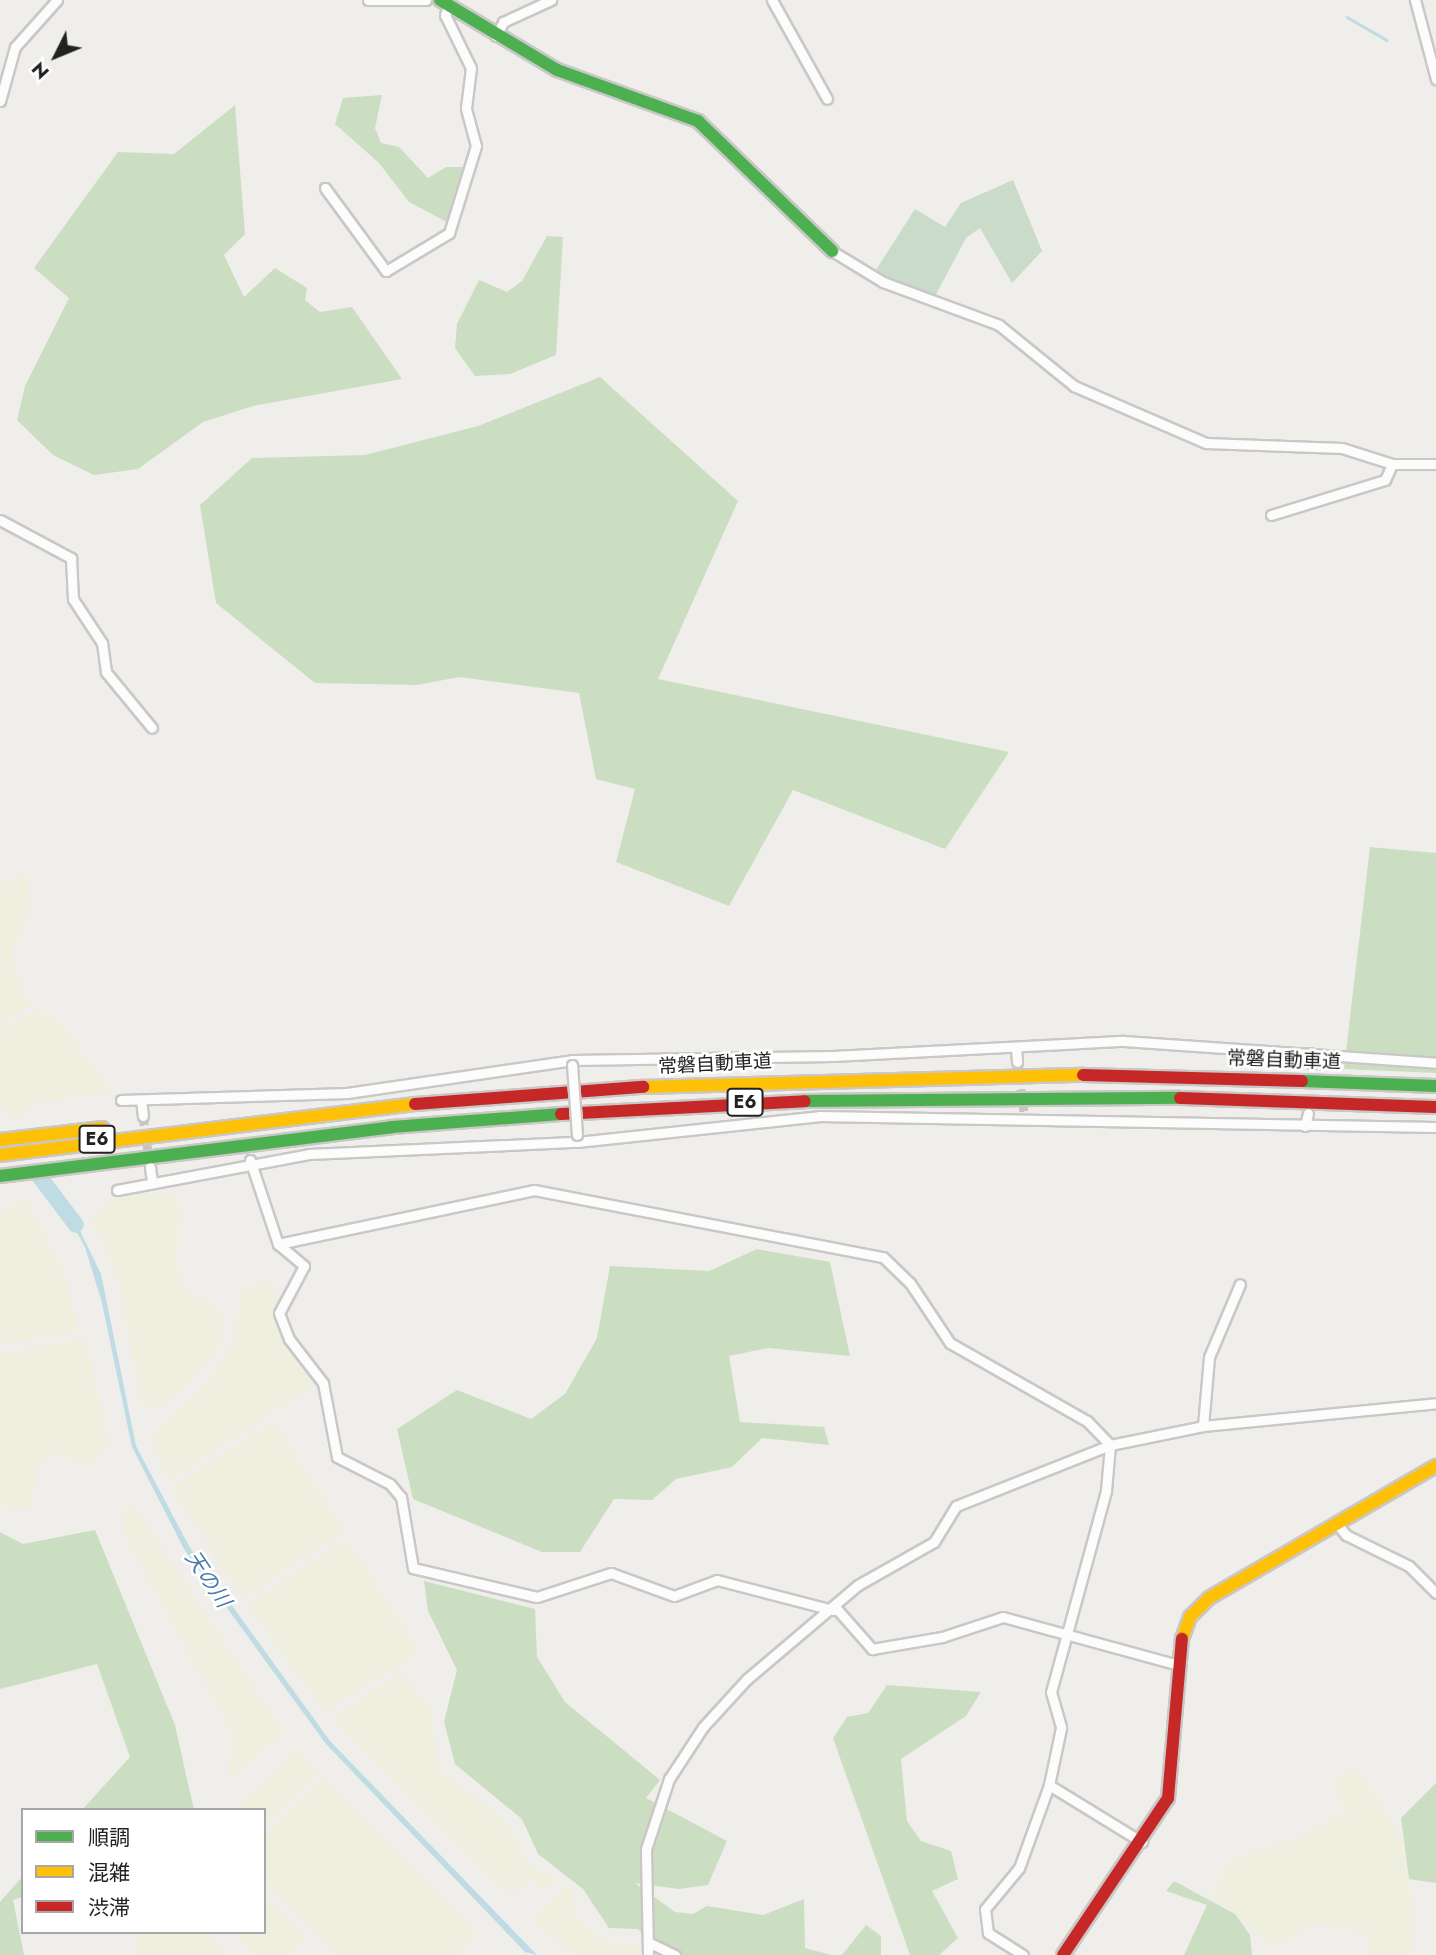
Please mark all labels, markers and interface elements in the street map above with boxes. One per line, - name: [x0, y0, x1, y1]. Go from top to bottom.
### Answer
- north arrow: [21, 21, 91, 91]
- text: N: [25, 56, 55, 85]
- street label: 常磐自動車道: [1227, 1047, 1341, 1073]
- street label: 常磐自動車道: [657, 1050, 773, 1078]
- road number: E6: [726, 1087, 764, 1116]
- road number: E6: [78, 1124, 116, 1154]
- water label: 天の川: [180, 1546, 236, 1612]
- legend: [21, 1808, 266, 1934]
- text: 順調: [88, 1823, 130, 1853]
- text: 混雑: [88, 1858, 130, 1888]
- text: 渋滞: [88, 1893, 130, 1923]

